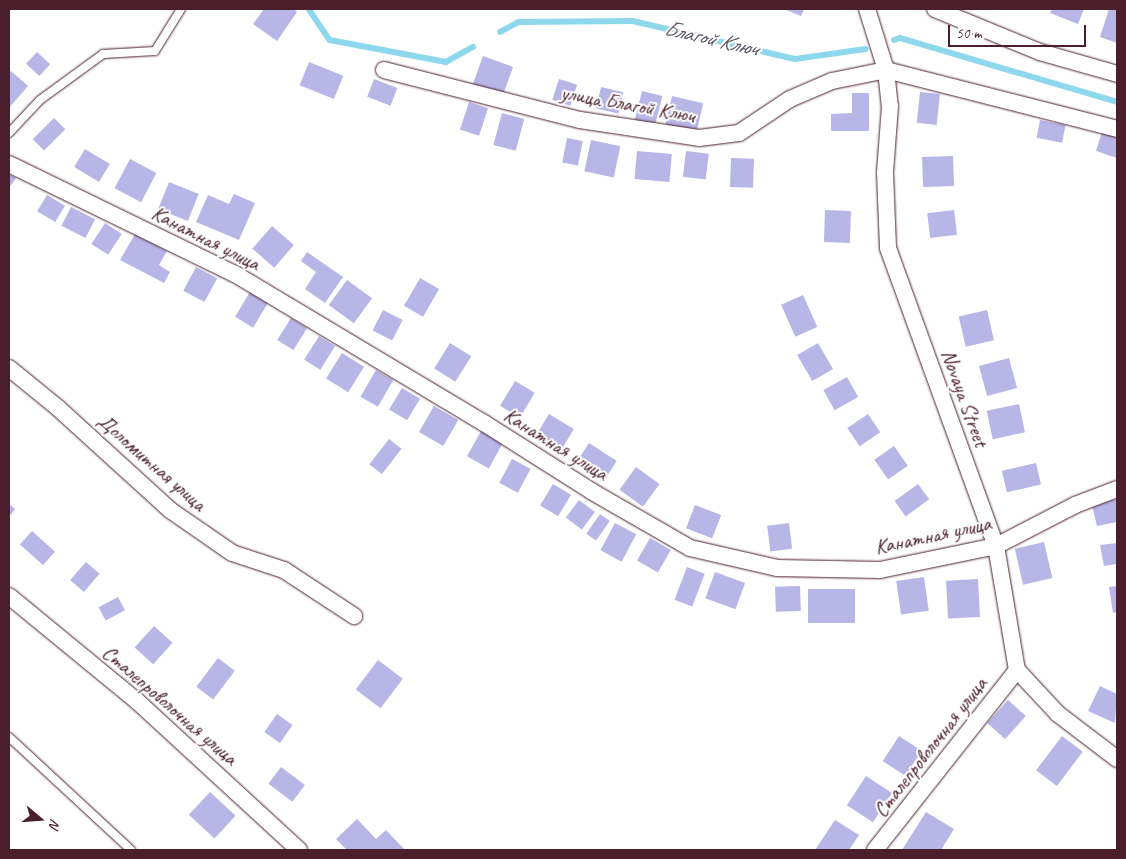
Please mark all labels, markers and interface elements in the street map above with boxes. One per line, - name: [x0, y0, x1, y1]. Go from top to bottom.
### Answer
- water label: Благой Ключ: [662, 15, 760, 63]
- scale bar: [951, 15, 1088, 47]
- text: 50 m: [956, 24, 982, 43]
- street label: улица Благой Ключ: [559, 80, 697, 128]
- street label: Канатная улица: [147, 200, 265, 276]
- street label: Novaya Street: [936, 346, 994, 450]
- street label: Канатная улица: [499, 402, 613, 486]
- street label: Доломитная улица: [92, 407, 212, 517]
- street label: Канатная улица: [872, 510, 994, 560]
- street label: Сталепроволочная улица: [97, 639, 243, 771]
- street label: Сталепроволочная улица: [867, 672, 993, 822]
- north arrow: [15, 794, 65, 844]
- text: N: [45, 817, 64, 831]

